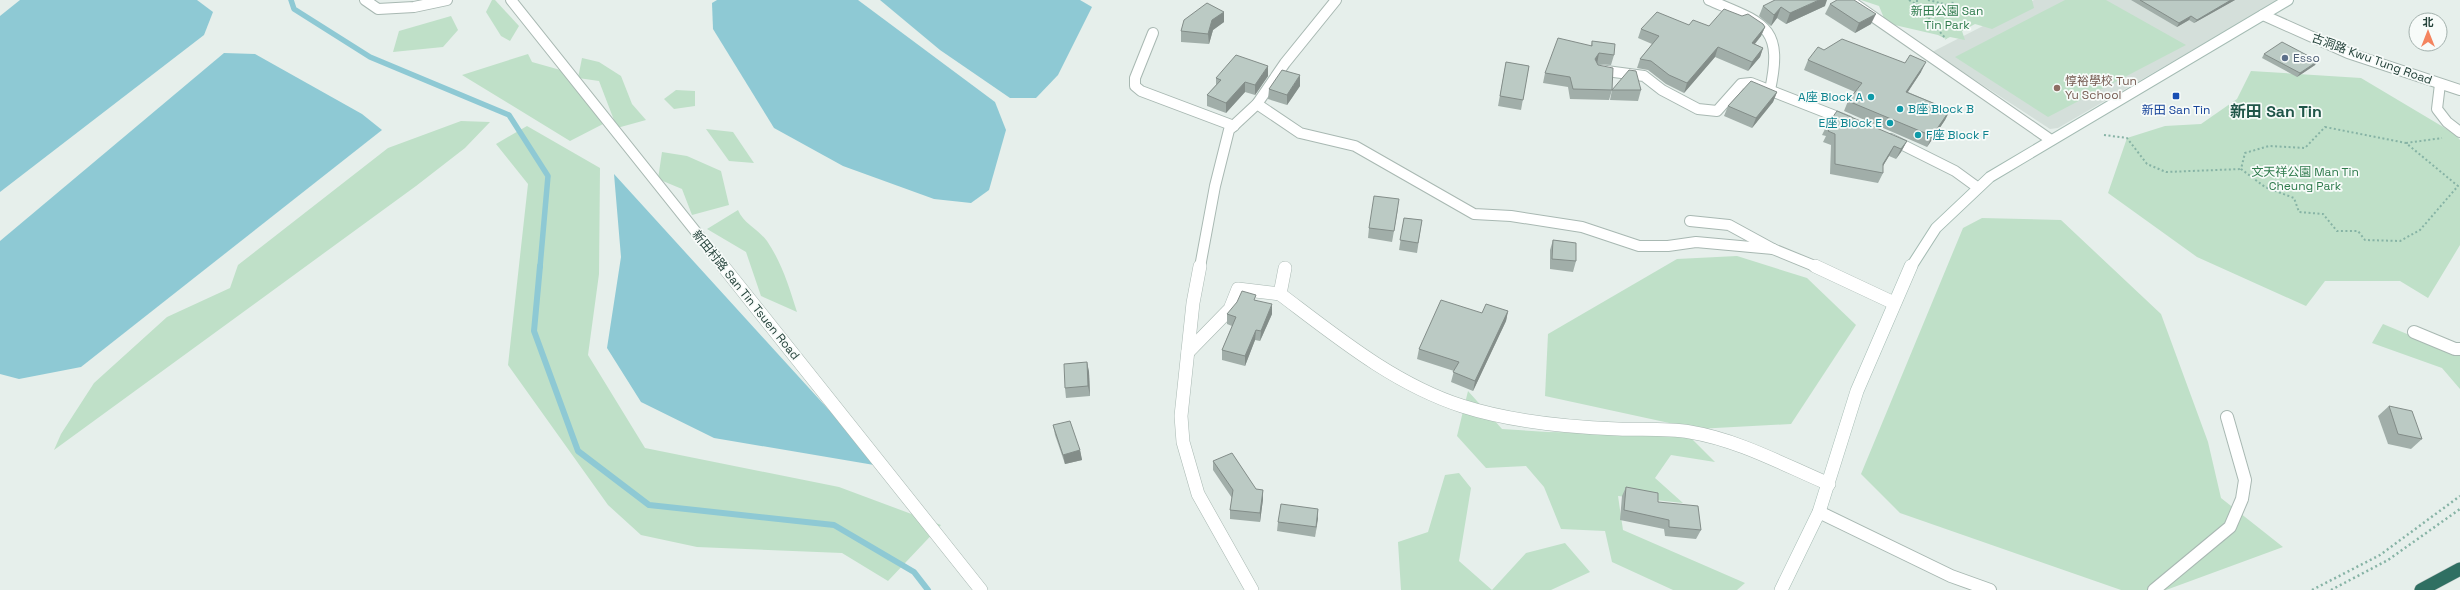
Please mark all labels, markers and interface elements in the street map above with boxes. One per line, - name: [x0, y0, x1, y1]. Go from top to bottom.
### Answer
- park label: 新田公園 San Tin Park: [1911, 3, 1983, 33]
- north arrow: [2408, 12, 2448, 52]
- text: 北: [2423, 15, 2434, 29]
- street label: 古洞路 Kwu Tung Road: [2310, 30, 2434, 88]
- place label: Esso: [2293, 50, 2320, 66]
- marker: Esso: [2280, 53, 2290, 63]
- place label: 惇裕學校 Tun Yu School: [2065, 73, 2137, 103]
- marker: 惇裕學校 Tun Yu School: [2052, 83, 2062, 93]
- place label: A座 Block A: [1798, 89, 1863, 105]
- marker: 新田 San Tin: [2171, 91, 2181, 101]
- marker: A座 Block A: [1866, 92, 1876, 102]
- place label: B座 Block B: [1908, 101, 1974, 117]
- district label: 新田 San Tin: [2230, 101, 2322, 122]
- place label: 新田 San Tin: [2142, 102, 2210, 118]
- marker: B座 Block B: [1895, 104, 1905, 114]
- place label: E座 Block E: [1818, 115, 1882, 131]
- marker: E座 Block E: [1885, 118, 1895, 128]
- place label: F座 Block F: [1926, 127, 1990, 143]
- marker: F座 Block F: [1913, 130, 1923, 140]
- park label: 文天祥公園 Man Tin Cheung Park: [2251, 164, 2359, 194]
- street label: 新田村路 San Tin Tsuen Road: [689, 227, 803, 363]

